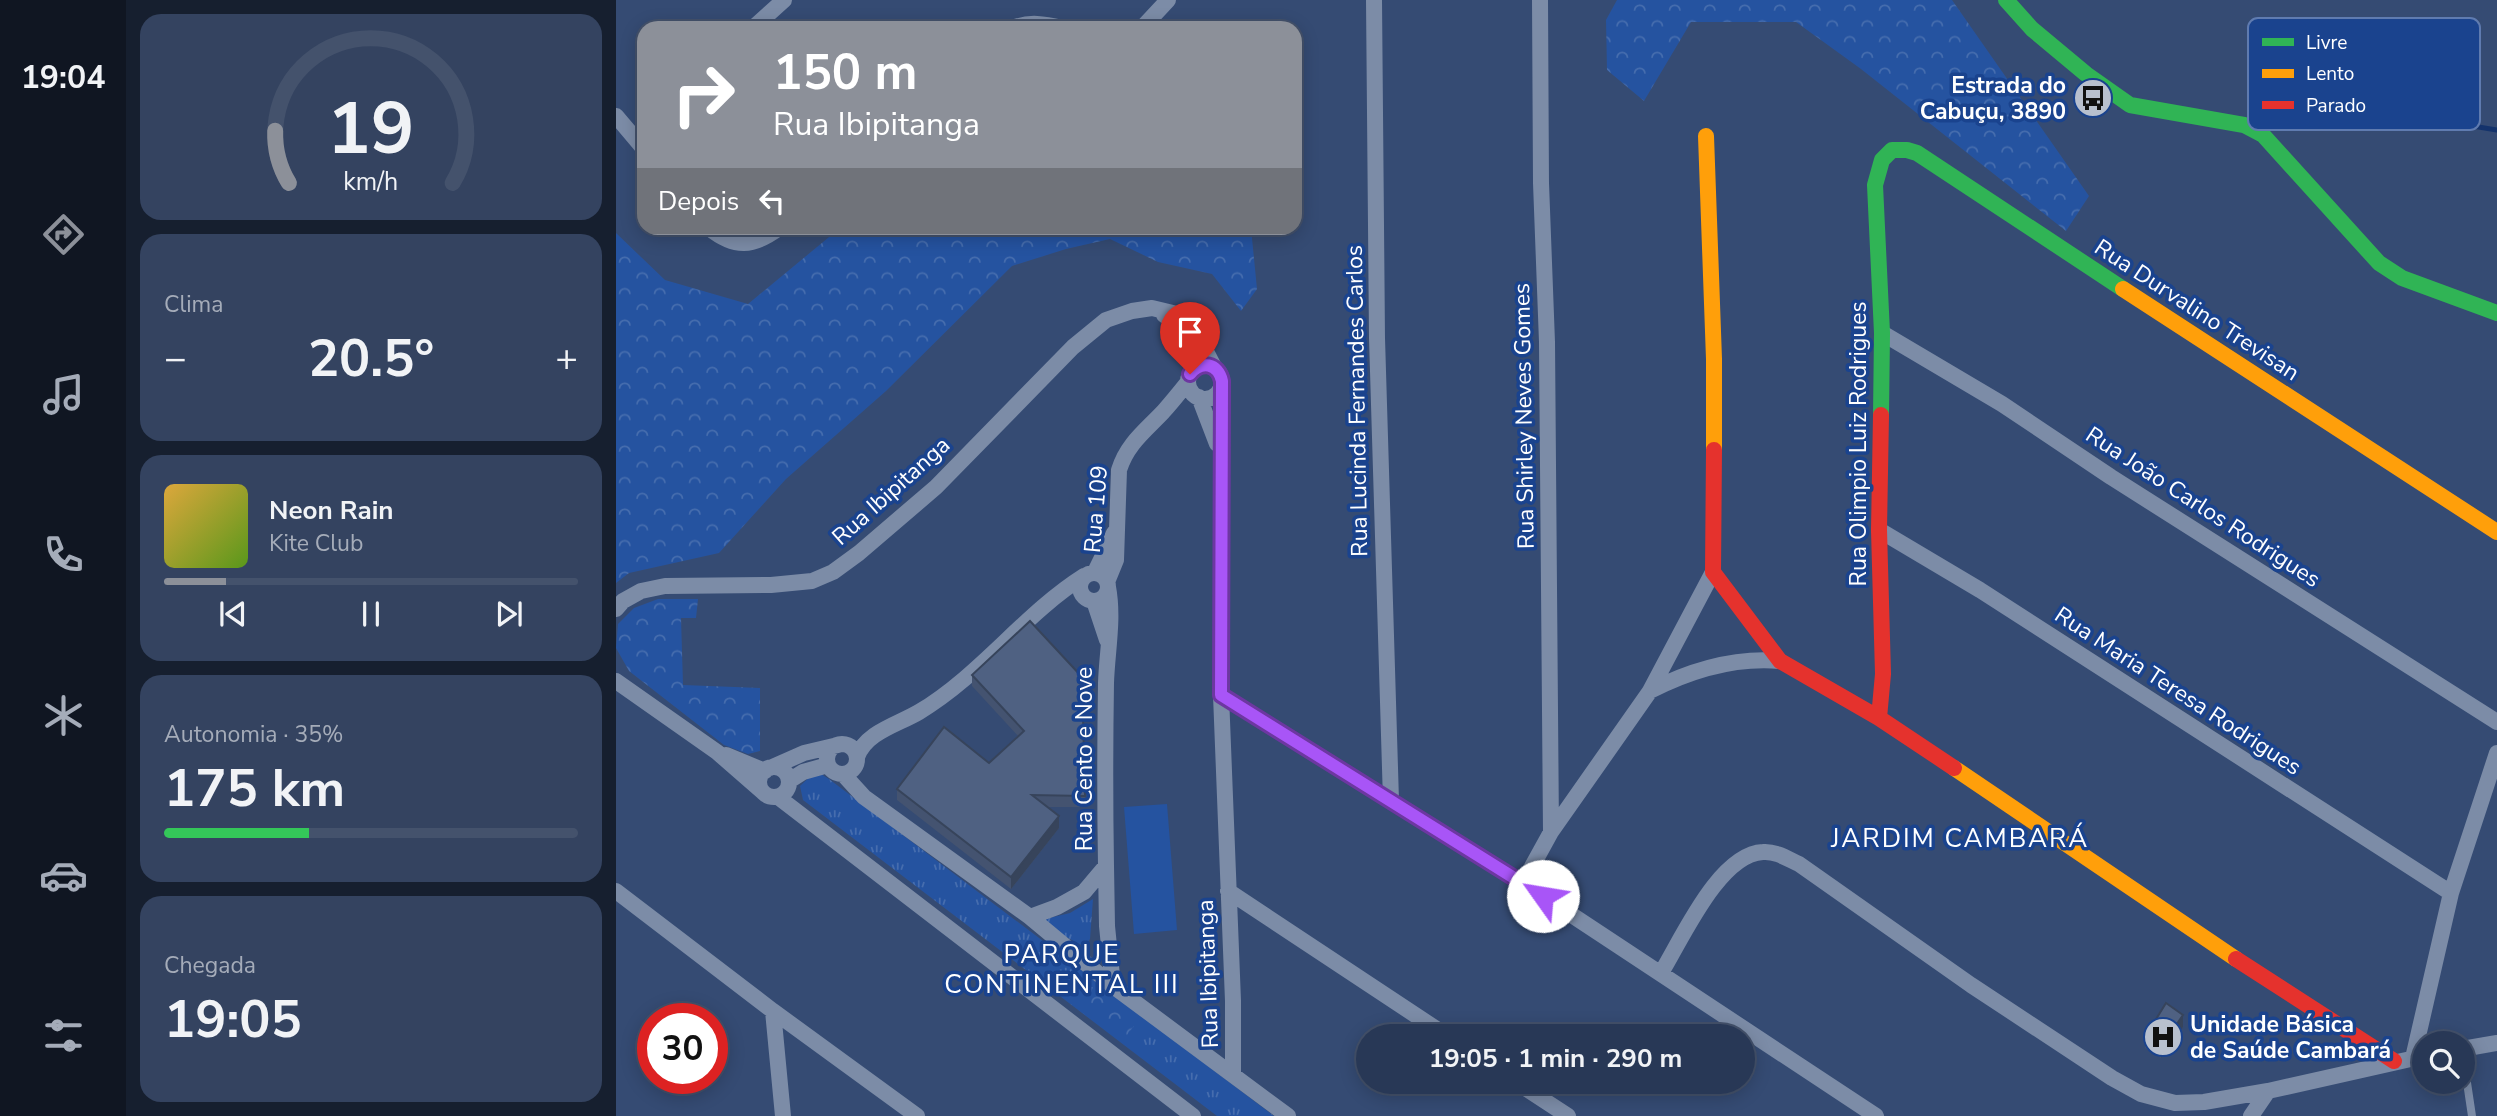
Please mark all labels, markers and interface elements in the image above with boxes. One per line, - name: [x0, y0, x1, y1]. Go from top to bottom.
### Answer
- legend: [2248, 18, 2480, 130]
- text: Livre: [2306, 30, 2347, 56]
- text: 150 m: [773, 39, 917, 106]
- icon: right: [658, 49, 749, 140]
- text: 19:04: [21, 56, 105, 99]
- text: Lento: [2306, 61, 2354, 87]
- place label: Estrada do Cabuçu, 3890: [1920, 70, 2066, 127]
- bus stop icon: Estrada do Cabuçu, 3890: [2072, 77, 2114, 119]
- text: 19: [327, 80, 415, 180]
- text: Parado: [2306, 93, 2366, 119]
- text: Rua Ibipitanga: [773, 103, 980, 146]
- text: km/h: [343, 165, 399, 199]
- icon: left: [753, 182, 791, 220]
- text: Depois: [658, 184, 739, 219]
- icon: directions: [39, 210, 88, 259]
- street label: Rua Durvalino Trevisan: [2088, 232, 2306, 388]
- street label: Rua Lucinda Fernandes Carlos: [1339, 245, 1375, 557]
- street label: Rua Shirley Neves Gomes: [1506, 283, 1542, 549]
- text: Clima: [164, 289, 224, 320]
- pin: [1160, 302, 1220, 374]
- street label: Rua Olimpio Luiz Rodrigues: [1843, 302, 1874, 586]
- icon: arrive: [1171, 313, 1209, 351]
- text: 20.5°: [308, 323, 434, 394]
- text: −: [164, 333, 187, 384]
- text: +: [555, 333, 578, 384]
- icon: music: [39, 370, 88, 419]
- street label: Rua João Carlos Rodrigues: [2080, 419, 2326, 595]
- street label: Rua Ibipitanga: [825, 430, 957, 552]
- street label: Rua 109: [1077, 464, 1115, 554]
- text: Neon Rain: [269, 493, 394, 528]
- text: Kite Club: [269, 528, 363, 559]
- icon: phone: [39, 530, 88, 579]
- icon: previous: [214, 595, 252, 633]
- icon: pause: [352, 595, 390, 633]
- icon: next: [490, 595, 528, 633]
- street label: Rua Maria Teresa Rodrigues: [2049, 599, 2307, 783]
- street label: Rua Cento e Nove: [1069, 667, 1100, 851]
- icon: climate: [39, 691, 88, 740]
- text: Autonomia · 35%: [164, 719, 344, 750]
- text: 175 km: [164, 753, 345, 824]
- district label: JARDIM CAMBARÁ: [1830, 821, 2089, 856]
- icon: car: [39, 851, 88, 900]
- position arrow: [1506, 859, 1580, 933]
- street label: Rua Ibipitanga: [1190, 899, 1226, 1049]
- district label: PARQUE CONTINENTAL III: [944, 937, 1180, 1002]
- text: Chegada: [164, 950, 256, 981]
- text: 19:05: [164, 984, 302, 1055]
- speed limit sign: 30: [637, 1003, 728, 1094]
- place label: Unidade Básica de Saúde Cambará: [2190, 1009, 2391, 1066]
- icon: filters: [39, 1011, 88, 1060]
- hospital icon: Unidade Básica de Saúde Cambará: [2142, 1016, 2184, 1058]
- map controls: [2412, 1031, 2475, 1094]
- button: search: [2412, 1031, 2475, 1094]
- text: 19:05 · 1 min · 290 m: [1429, 1041, 1682, 1076]

